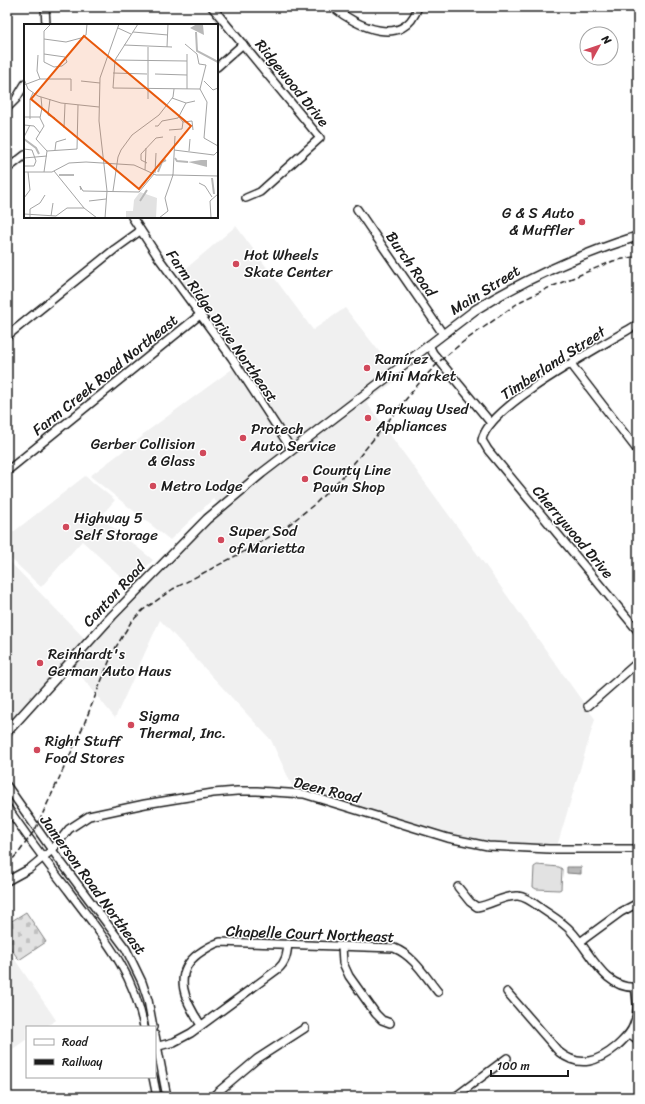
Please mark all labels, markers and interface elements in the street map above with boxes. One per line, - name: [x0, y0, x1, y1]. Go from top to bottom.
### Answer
- inset map: [24, 24, 218, 218]
- north arrow: [579, 26, 619, 66]
- text: N: [596, 30, 616, 49]
- street label: Ridgewood Drive: [248, 33, 336, 133]
- place label: G & S Auto & Muffler: [502, 200, 575, 243]
- marker: G & S Auto & Muffler: [577, 217, 587, 227]
- street label: Burch Road: [379, 226, 444, 303]
- place label: Hot Wheels Skate Center: [244, 242, 333, 285]
- street label: Farm Ridge Drive Northeast: [159, 244, 285, 408]
- street label: Main Street: [444, 258, 526, 322]
- marker: Hot Wheels Skate Center: [231, 259, 241, 269]
- street label: Farm Creek Road Northeast: [26, 307, 184, 442]
- street label: Timberland Street: [495, 319, 612, 407]
- place label: Ramírez Mini Market: [375, 346, 457, 389]
- marker: Ramírez Mini Market: [362, 363, 372, 373]
- place label: Parkway Used Appliances: [375, 396, 469, 439]
- marker: Parkway Used Appliances: [363, 413, 373, 423]
- place label: Protech Auto Service: [250, 416, 336, 459]
- place label: Gerber Collision & Glass: [91, 431, 196, 474]
- marker: Protech Auto Service: [238, 433, 248, 443]
- marker: Gerber Collision & Glass: [198, 448, 208, 458]
- place label: County Line Pawn Shop: [313, 457, 391, 500]
- place label: Metro Lodge: [161, 473, 243, 499]
- marker: County Line Pawn Shop: [300, 474, 310, 484]
- street label: Cherrywood Drive: [526, 479, 620, 585]
- marker: Metro Lodge: [148, 481, 158, 491]
- place label: Highway 5 Self Storage: [74, 505, 158, 548]
- place label: Super Sod of Marietta: [229, 518, 305, 561]
- marker: Highway 5 Self Storage: [61, 522, 71, 532]
- marker: Super Sod of Marietta: [216, 535, 226, 545]
- street label: Canton Road: [76, 554, 153, 633]
- place label: Reinhardt's German Auto Haus: [48, 641, 171, 684]
- marker: Reinhardt's German Auto Haus: [35, 658, 45, 668]
- place label: Sigma Thermal, Inc.: [139, 703, 226, 746]
- marker: Sigma Thermal, Inc.: [126, 720, 136, 730]
- place label: Right Stuff Food Stores: [45, 728, 124, 771]
- marker: Right Stuff Food Stores: [32, 745, 42, 755]
- street label: Deen Road: [291, 769, 364, 811]
- street label: Jamerson Road Northeast: [33, 809, 153, 961]
- street label: Chapelle Court Northeast: [225, 918, 395, 950]
- legend: [26, 1026, 156, 1078]
- text: Road: [62, 1031, 89, 1053]
- text: Railway: [62, 1051, 103, 1073]
- scale bar: [491, 1052, 568, 1078]
- text: 100 m: [497, 1055, 530, 1077]

